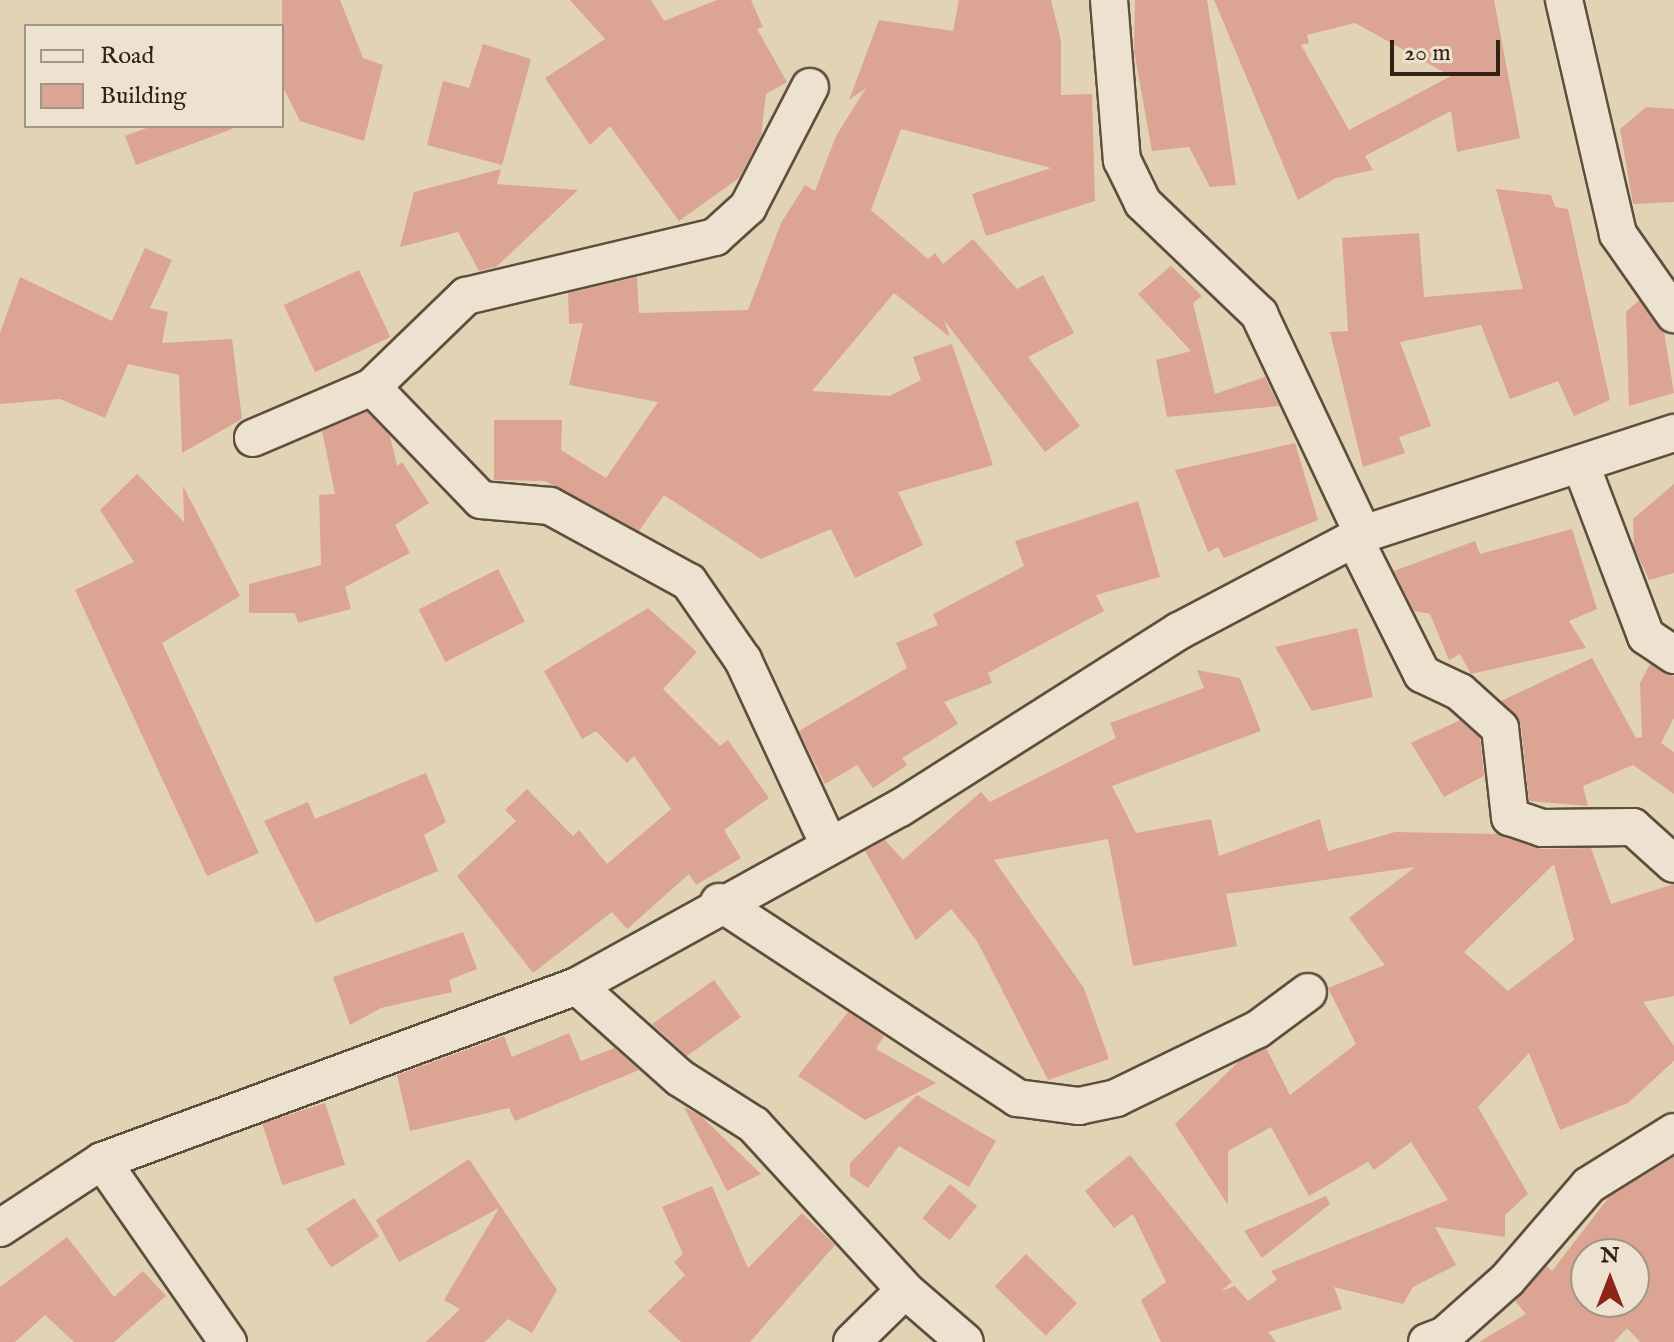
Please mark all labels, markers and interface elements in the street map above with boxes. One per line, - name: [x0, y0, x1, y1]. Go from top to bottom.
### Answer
- legend: [24, 24, 284, 128]
- scale bar: [1394, 24, 1504, 74]
- text: 20 m: [1404, 38, 1451, 69]
- text: Road: [100, 41, 154, 72]
- text: Building: [100, 81, 186, 112]
- north arrow: [1570, 1238, 1650, 1318]
- text: N: [1600, 1242, 1620, 1270]

